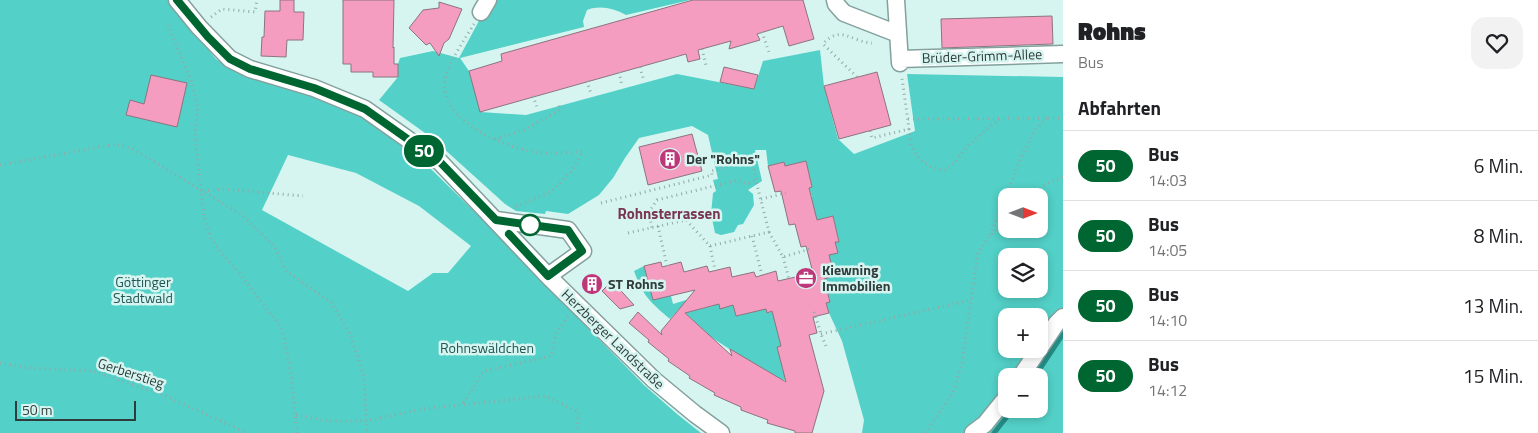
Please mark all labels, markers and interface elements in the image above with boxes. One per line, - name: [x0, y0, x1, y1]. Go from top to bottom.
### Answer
- text: Rohns: [1078, 13, 1146, 49]
- button: heart: [1471, 17, 1523, 69]
- street label: Brüder-Grimm-Allee: [921, 43, 1043, 68]
- text: Bus: [1078, 50, 1104, 74]
- text: Abfahrten: [1078, 93, 1161, 122]
- line badge: 50: [402, 135, 446, 167]
- text: 50: [414, 137, 434, 164]
- text: Bus: [1148, 139, 1179, 168]
- building icon: Der "Rohns": [658, 147, 682, 171]
- place label: Der "Rohns": [686, 148, 760, 169]
- text: 6 Min.: [1474, 151, 1523, 180]
- text: 50: [1095, 152, 1116, 179]
- text: 14:03: [1148, 168, 1187, 192]
- north arrow: [998, 188, 1048, 238]
- map controls: [998, 188, 1048, 418]
- district label: Rohnsterrassen: [618, 202, 720, 225]
- text: Bus: [1148, 209, 1179, 238]
- unlabelled marker: [519, 214, 541, 236]
- text: 8 Min.: [1474, 221, 1523, 250]
- text: 50: [1095, 222, 1116, 249]
- text: 14:05: [1148, 238, 1187, 262]
- button: layers: [998, 248, 1048, 298]
- place label: Kiewning Immobilien: [822, 259, 890, 296]
- office icon: Kiewning Immobilien: [794, 266, 818, 290]
- park label: Göttinger Stadtwald: [113, 271, 173, 308]
- building icon: ST Rohns: [580, 272, 604, 296]
- place label: ST Rohns: [608, 273, 665, 294]
- text: Bus: [1148, 279, 1179, 308]
- street label: Herzberger Landstraße: [557, 284, 670, 393]
- text: 13 Min.: [1463, 291, 1523, 320]
- text: 50: [1095, 292, 1116, 319]
- button: +: [998, 308, 1048, 358]
- text: 14:10: [1148, 308, 1187, 332]
- park label: Rohnswäldchen: [440, 337, 534, 358]
- text: Bus: [1148, 349, 1179, 378]
- street label: Gerberstieg: [95, 352, 167, 393]
- text: 15 Min.: [1463, 361, 1523, 390]
- text: 50: [1095, 362, 1116, 389]
- button: −: [998, 368, 1048, 418]
- text: 14:12: [1148, 378, 1187, 402]
- scale bar: [15, 398, 136, 421]
- text: 50 m: [22, 399, 52, 420]

